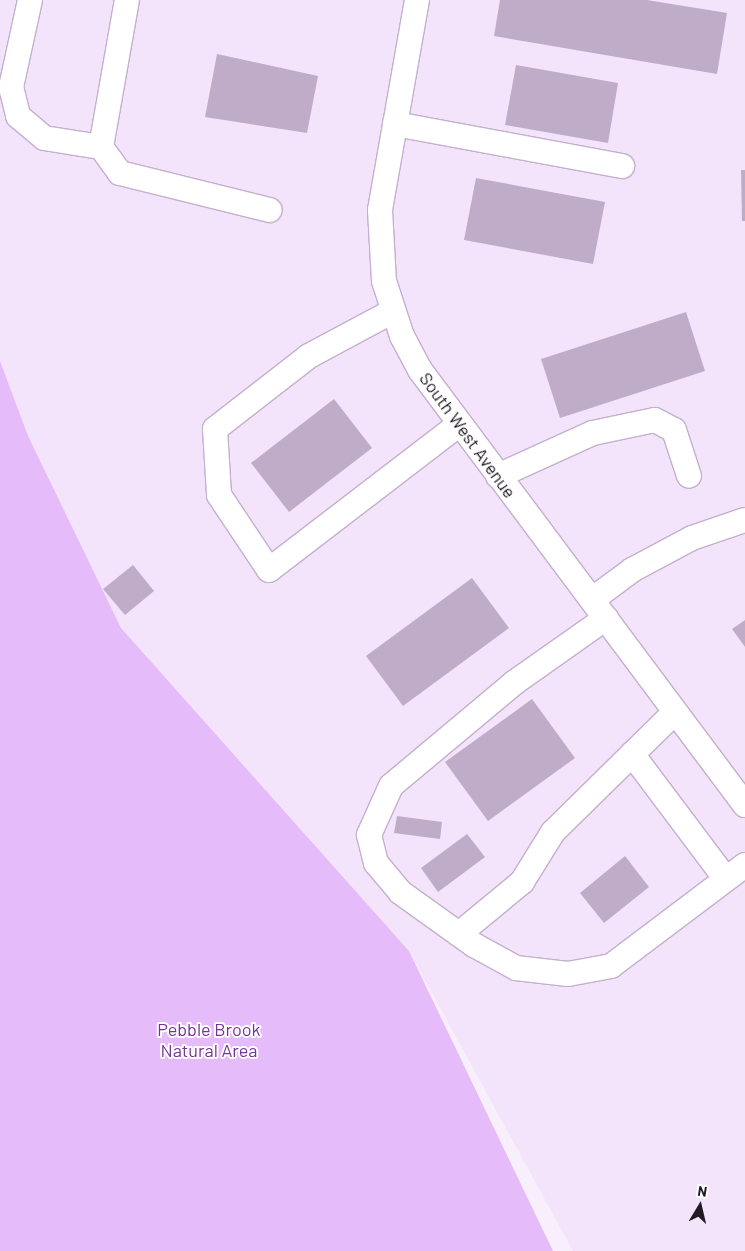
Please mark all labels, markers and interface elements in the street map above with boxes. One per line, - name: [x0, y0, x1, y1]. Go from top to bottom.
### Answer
- street label: South West Avenue: [415, 368, 521, 502]
- park label: Pebble Brook Natural Area: [157, 1019, 261, 1062]
- north arrow: [675, 1181, 725, 1231]
- text: N: [696, 1182, 708, 1200]

